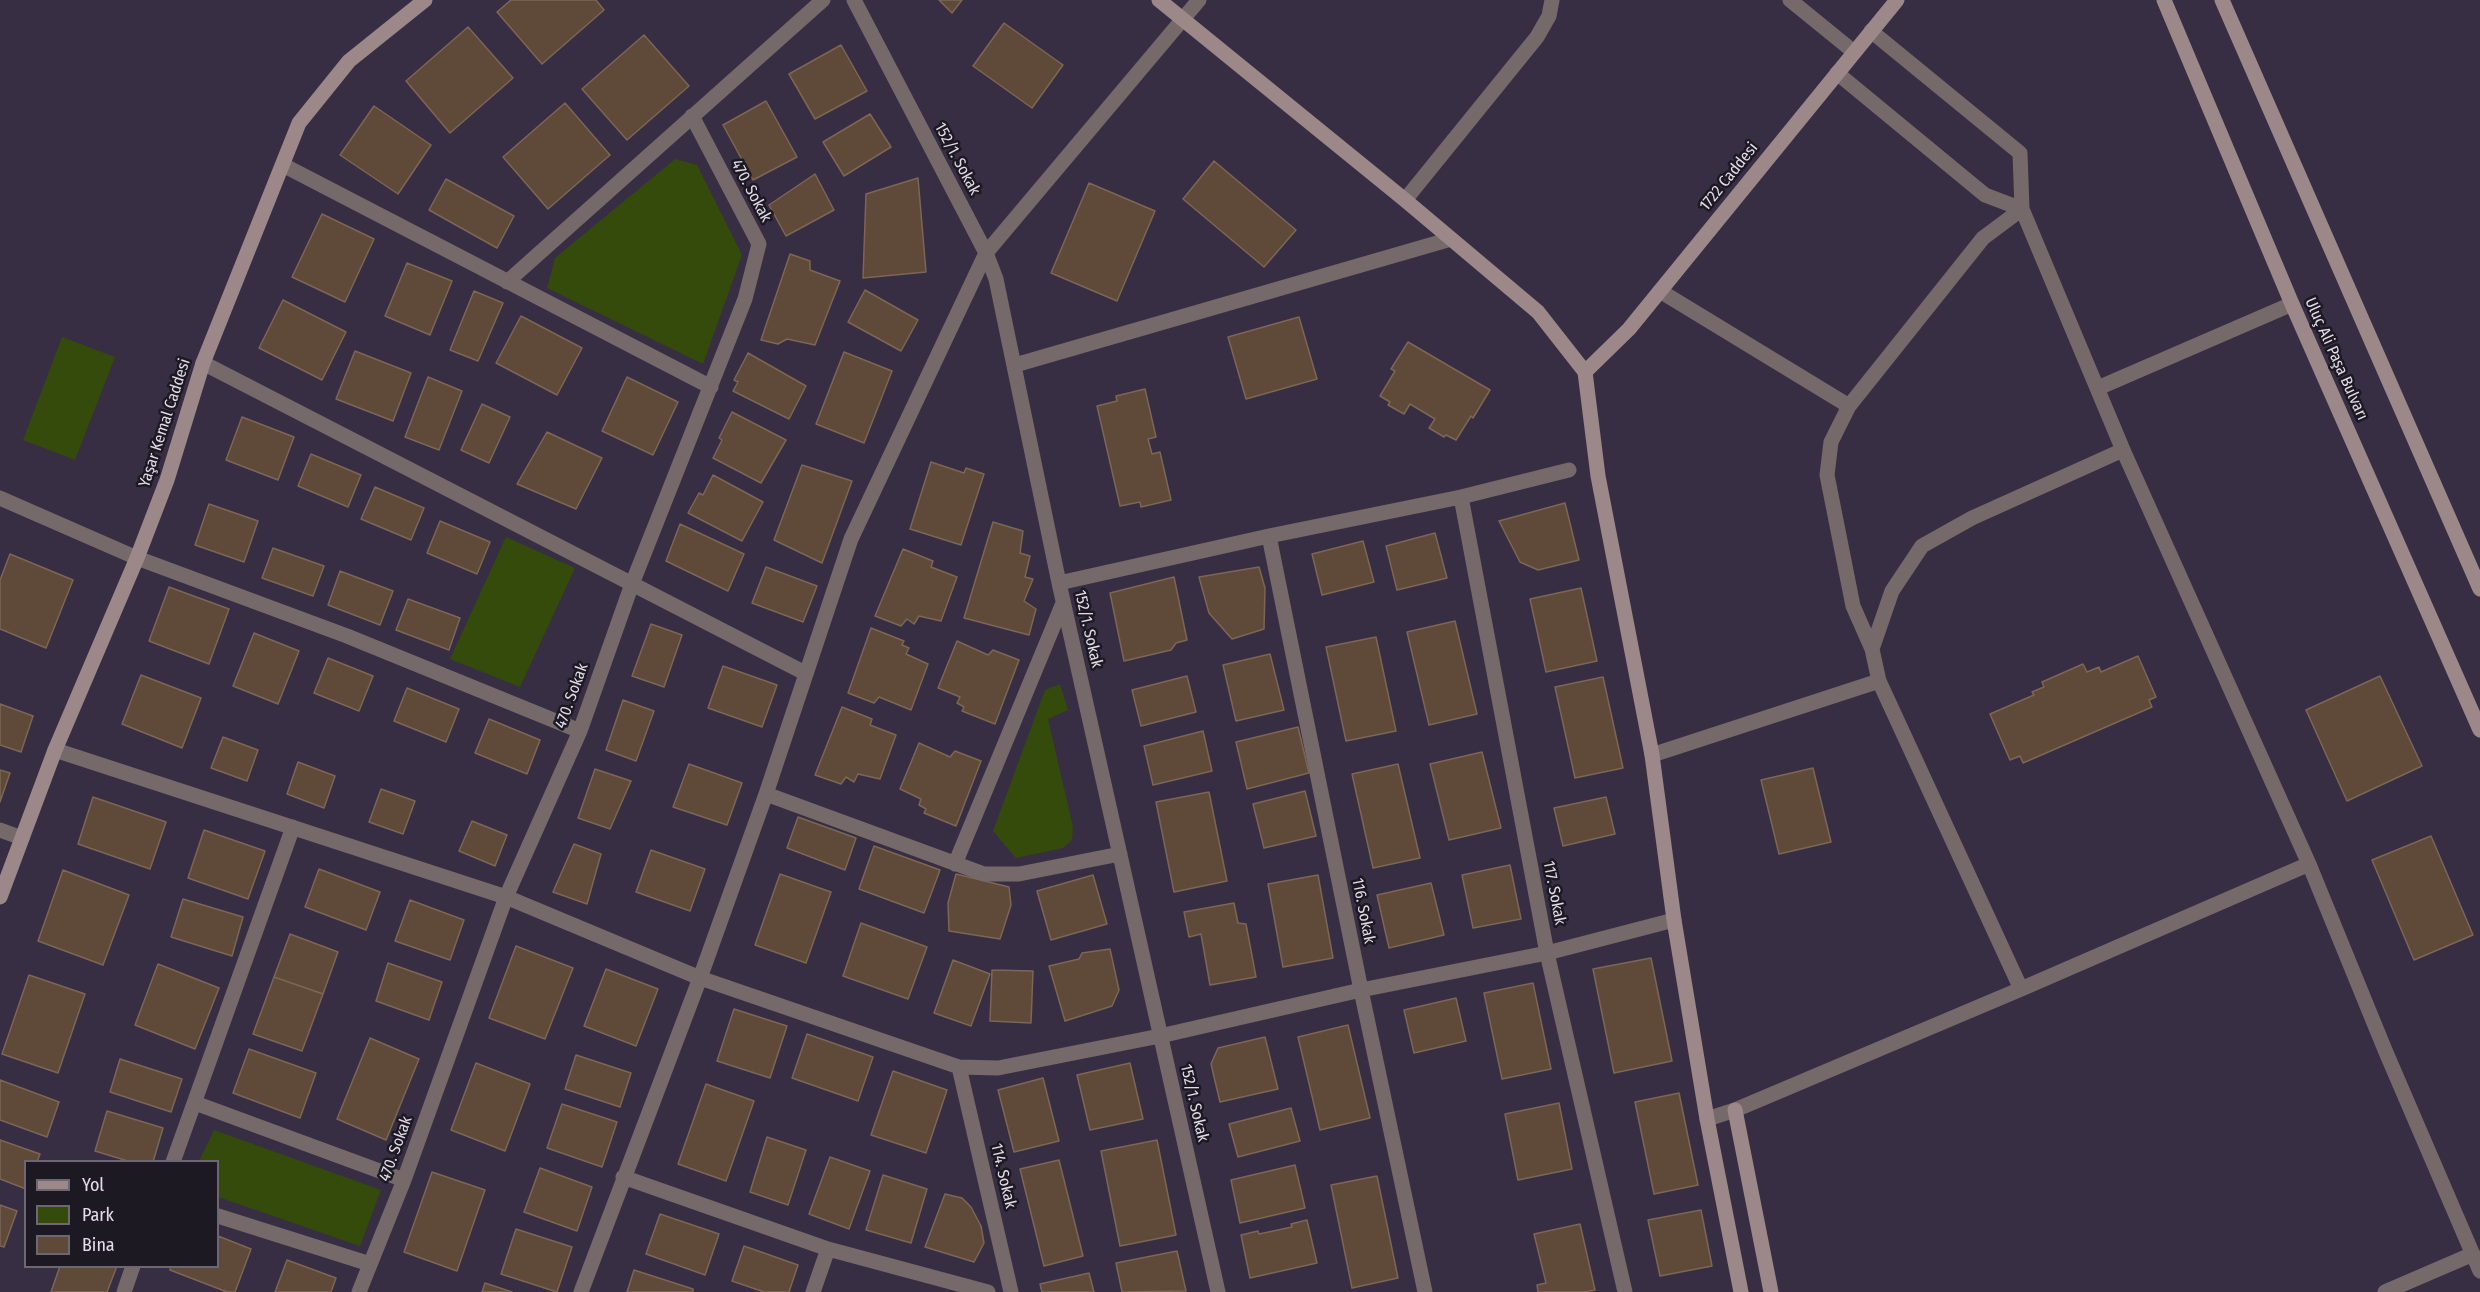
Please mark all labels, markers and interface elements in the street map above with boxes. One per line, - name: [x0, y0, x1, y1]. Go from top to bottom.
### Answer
- street label: 152/1. Sokak: [930, 120, 984, 198]
- street label: 1722 Caddesi: [1696, 139, 1762, 215]
- street label: 470. Sokak: [727, 156, 775, 226]
- street label: Uluç Ali Paşa Bulvarı: [2300, 295, 2372, 423]
- street label: Yaşar Kemal Caddesi: [135, 356, 195, 490]
- street label: 152/1. Sokak: [1070, 588, 1106, 670]
- street label: 470. Sokak: [551, 661, 593, 731]
- street label: 117. Sokak: [1538, 859, 1570, 927]
- street label: 116. Sokak: [1347, 877, 1379, 945]
- street label: 152/1. Sokak: [1176, 1062, 1212, 1144]
- street label: 470. Sokak: [375, 1114, 417, 1184]
- street label: 114. Sokak: [986, 1142, 1020, 1210]
- legend: [24, 1160, 219, 1268]
- text: Yol: [82, 1174, 104, 1196]
- text: Park: [82, 1204, 114, 1226]
- text: Bina: [82, 1234, 115, 1256]

